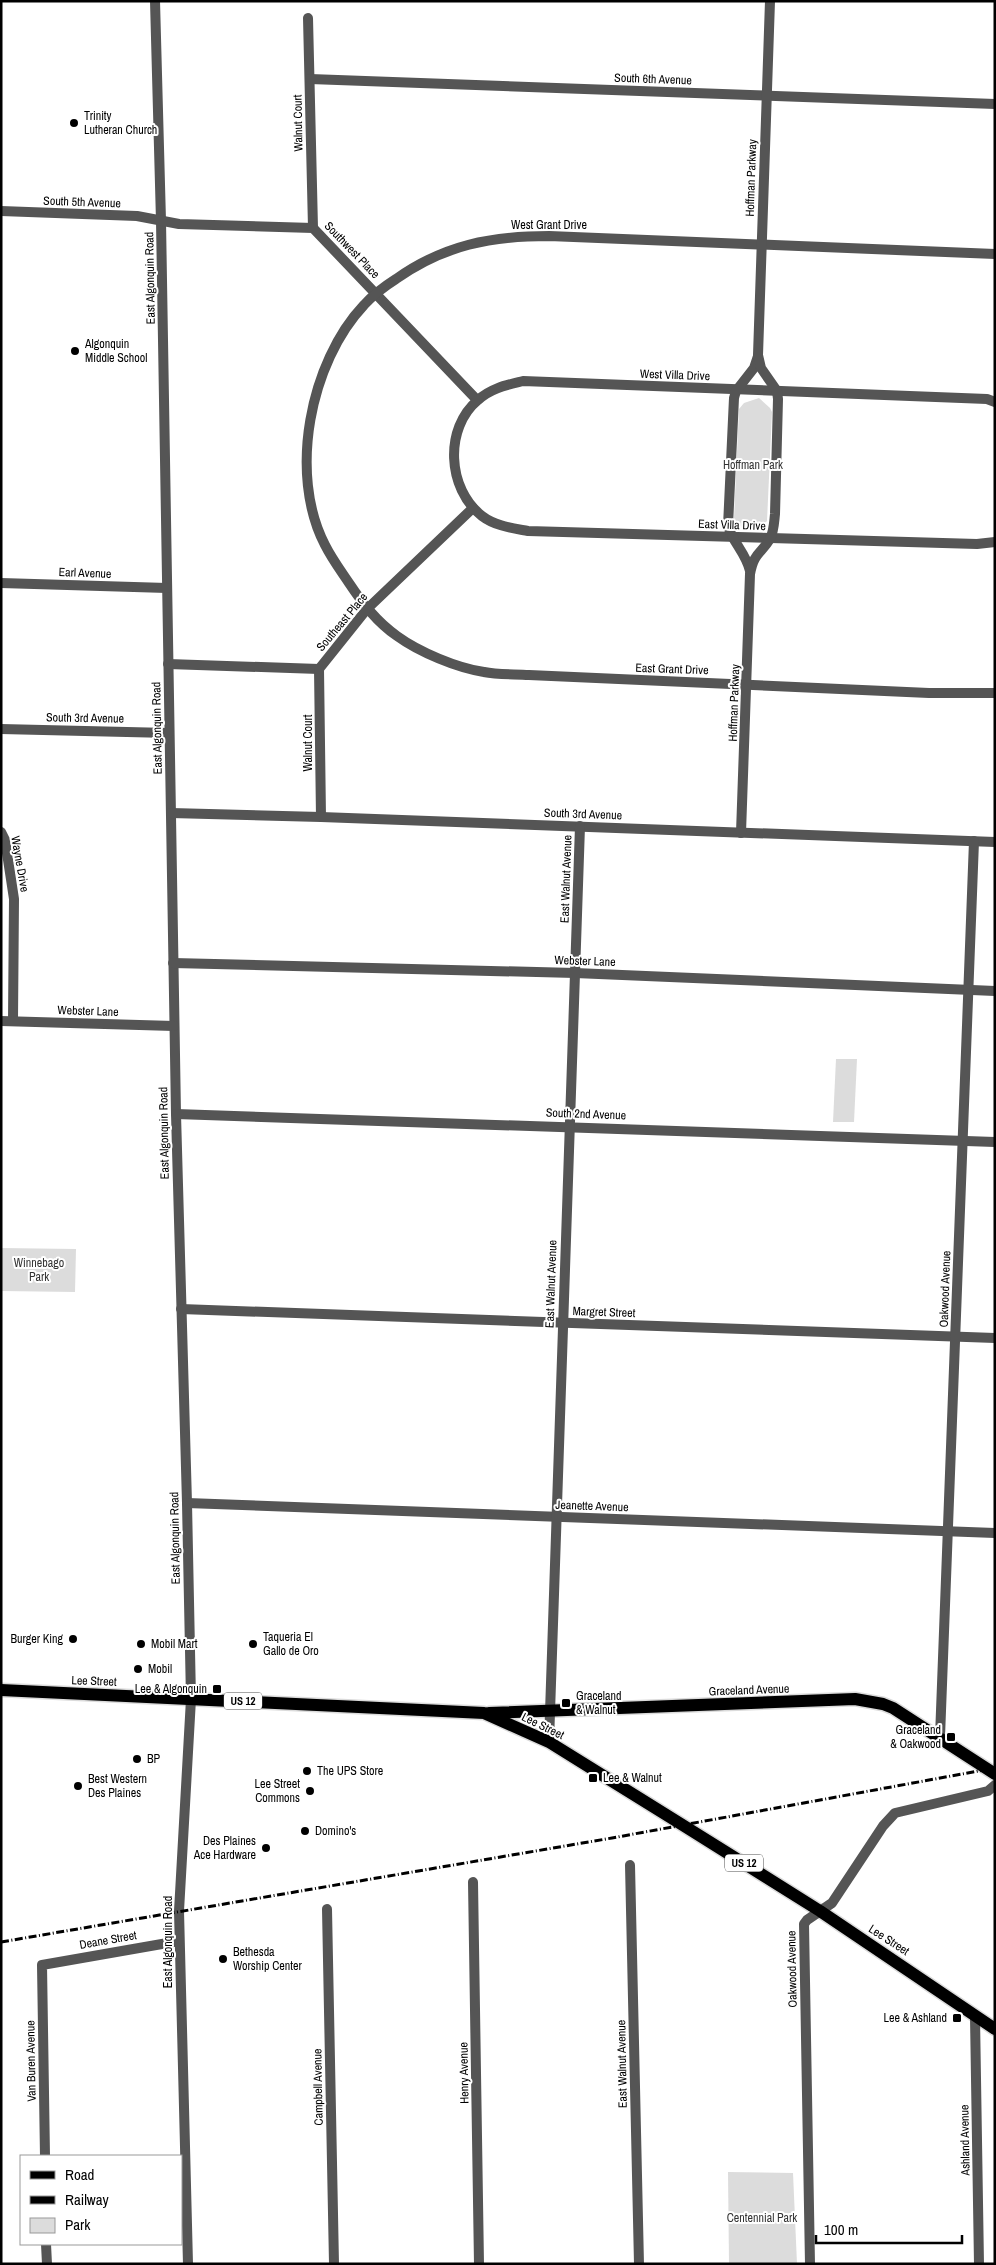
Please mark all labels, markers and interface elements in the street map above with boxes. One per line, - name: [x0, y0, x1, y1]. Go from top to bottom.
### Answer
- street label: South 6th Avenue: [614, 70, 692, 88]
- street label: Walnut Court: [289, 94, 306, 152]
- place label: Trinity Lutheran Church: [84, 108, 157, 138]
- marker: Trinity Lutheran Church: [68, 117, 80, 129]
- street label: Hoffman Parkway: [742, 139, 760, 217]
- street label: South 5th Avenue: [43, 193, 121, 211]
- street label: West Grant Drive: [511, 217, 587, 233]
- street label: Southwest Place: [321, 218, 383, 282]
- street label: East Algonquin Road: [141, 232, 159, 324]
- place label: Algonquin Middle School: [84, 336, 147, 366]
- marker: Algonquin Middle School: [69, 345, 81, 357]
- street label: West Villa Drive: [640, 366, 710, 384]
- park label: Hoffman Park: [723, 457, 783, 473]
- street label: East Villa Drive: [698, 516, 766, 534]
- street label: Earl Avenue: [58, 564, 112, 582]
- street label: Southeast Place: [313, 589, 371, 655]
- street label: East Grant Drive: [635, 660, 709, 678]
- street label: Hoffman Parkway: [725, 664, 743, 742]
- street label: East Algonquin Road: [148, 682, 166, 774]
- street label: South 3rd Avenue: [46, 709, 124, 727]
- street label: Walnut Court: [300, 714, 316, 772]
- street label: South 3rd Avenue: [544, 805, 622, 823]
- street label: Wayne Drive: [7, 835, 33, 893]
- street label: East Walnut Avenue: [556, 835, 576, 923]
- street label: Webster Lane: [554, 952, 616, 970]
- street label: Webster Lane: [57, 1002, 119, 1020]
- street label: East Algonquin Road: [155, 1087, 173, 1179]
- street label: South 2nd Avenue: [546, 1105, 626, 1123]
- street label: East Walnut Avenue: [541, 1240, 561, 1328]
- street label: Oakwood Avenue: [936, 1250, 954, 1328]
- park label: Winnebago Park: [14, 1255, 64, 1285]
- street label: Margret Street: [572, 1303, 636, 1321]
- street label: East Algonquin Road: [166, 1492, 184, 1584]
- street label: Jeanette Avenue: [555, 1497, 629, 1515]
- place label: Taqueria El Gallo de Oro: [263, 1629, 319, 1659]
- place label: Burger King: [10, 1631, 64, 1647]
- marker: Burger King: [67, 1633, 79, 1645]
- place label: Mobil Mart: [151, 1636, 198, 1652]
- marker: Mobil Mart: [135, 1638, 147, 1650]
- marker: Taqueria El Gallo de Oro: [247, 1638, 259, 1650]
- place label: Mobil: [148, 1661, 172, 1677]
- marker: Mobil: [132, 1663, 144, 1675]
- street label: Lee Street: [71, 1672, 117, 1690]
- place label: Lee & Algonquin: [135, 1681, 207, 1697]
- street label: Graceland Avenue: [708, 1681, 790, 1699]
- marker: Lee & Algonquin: [211, 1683, 223, 1695]
- place label: Graceland & Walnut: [576, 1688, 621, 1718]
- road number: US 12: [224, 1692, 262, 1710]
- marker: Graceland & Walnut: [560, 1697, 572, 1709]
- street label: Lee Street: [519, 1709, 567, 1743]
- place label: Graceland & Oakwood: [890, 1722, 941, 1752]
- marker: Graceland & Oakwood: [945, 1731, 957, 1743]
- place label: BP: [147, 1751, 161, 1767]
- marker: BP: [131, 1753, 143, 1765]
- place label: The UPS Store: [317, 1763, 383, 1779]
- marker: The UPS Store: [301, 1765, 313, 1777]
- place label: Lee & Walnut: [603, 1770, 662, 1786]
- place label: Best Western Des Plaines: [88, 1771, 147, 1801]
- marker: Lee & Walnut: [587, 1772, 599, 1784]
- place label: Lee Street Commons: [255, 1776, 300, 1806]
- marker: Best Western Des Plaines: [72, 1780, 84, 1792]
- marker: Lee Street Commons: [304, 1785, 316, 1797]
- place label: Domino's: [315, 1823, 356, 1839]
- marker: Domino's: [299, 1825, 311, 1837]
- place label: Des Plaines Ace Hardware: [193, 1833, 256, 1863]
- marker: Des Plaines Ace Hardware: [260, 1842, 272, 1854]
- road number: US 12: [725, 1855, 763, 1872]
- street label: East Algonquin Road: [160, 1896, 176, 1988]
- street label: Lee Street: [866, 1921, 913, 1959]
- street label: Deane Street: [78, 1927, 138, 1953]
- street label: Oakwood Avenue: [783, 1930, 801, 2008]
- place label: Bethesda Worship Center: [233, 1944, 302, 1974]
- marker: Bethesda Worship Center: [217, 1953, 229, 1965]
- place label: Lee & Ashland: [884, 2010, 947, 2026]
- marker: Lee & Ashland: [951, 2012, 963, 2024]
- street label: Van Buren Avenue: [22, 2020, 40, 2102]
- street label: East Walnut Avenue: [613, 2020, 631, 2108]
- street label: Henry Avenue: [455, 2042, 473, 2104]
- street label: Campbell Avenue: [309, 2048, 327, 2126]
- street label: Ashland Avenue: [956, 2104, 974, 2177]
- legend: [20, 2155, 182, 2245]
- text: Road: [65, 2164, 94, 2185]
- text: Railway: [65, 2189, 110, 2210]
- park label: Centennial Park: [727, 2210, 797, 2226]
- scale bar: [816, 2212, 962, 2244]
- text: Park: [65, 2214, 91, 2235]
- text: 100 m: [824, 2219, 858, 2240]

